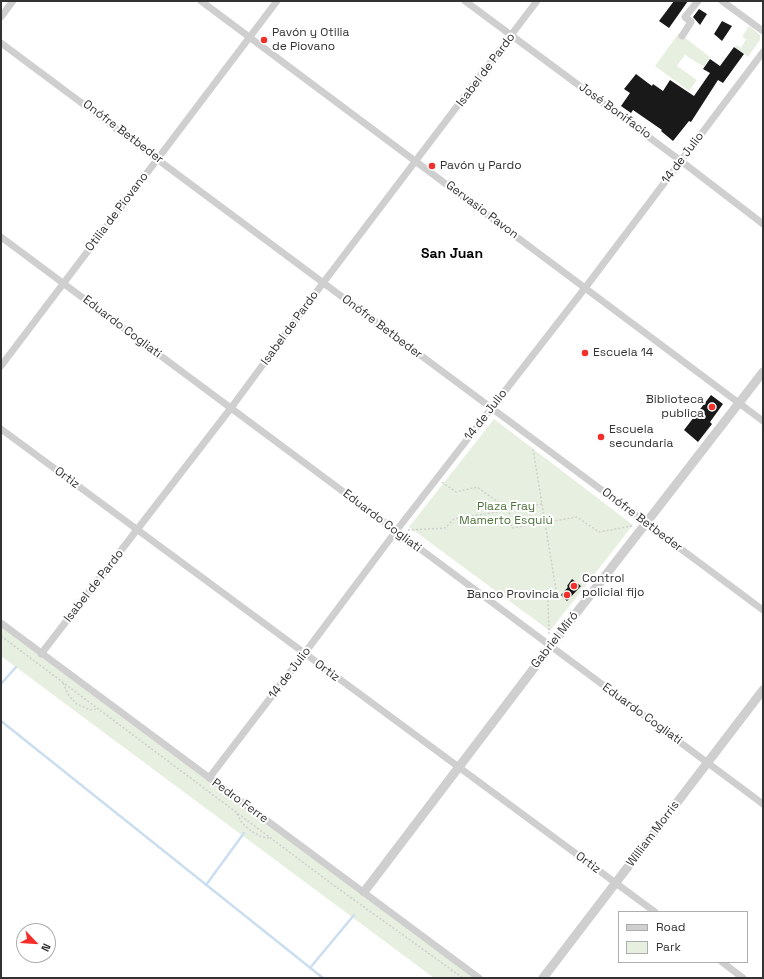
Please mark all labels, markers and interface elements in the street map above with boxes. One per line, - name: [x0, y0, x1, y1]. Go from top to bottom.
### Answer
- place label: Pavón y Otilia de Piovano: [272, 26, 349, 54]
- street label: Isabel de Pardo: [454, 30, 518, 110]
- marker: Pavón y Otilia de Piovano: [259, 35, 269, 45]
- street label: José Bonifacio: [576, 80, 654, 142]
- street label: Onófre Betbeder: [80, 97, 166, 167]
- street label: 14 de Julio: [659, 129, 707, 187]
- place label: Pavón y Pardo: [440, 159, 522, 173]
- marker: Pavón y Pardo: [427, 161, 437, 171]
- street label: Otilia de Piovano: [82, 170, 152, 254]
- street label: Gervasio Pavon: [443, 178, 521, 242]
- district label: San Juan: [421, 246, 483, 262]
- street label: Isabel de Pardo: [258, 288, 322, 368]
- street label: Onófre Betbeder: [339, 292, 425, 362]
- street label: Eduardo Cogliati: [80, 293, 164, 361]
- place label: Escuela 14: [593, 346, 653, 360]
- marker: Escuela 14: [580, 348, 590, 358]
- street label: 14 de Julio: [462, 387, 510, 443]
- place label: Biblioteca publica: [646, 393, 704, 421]
- marker: Biblioteca publica: [707, 402, 717, 412]
- place label: Escuela secundaria: [609, 423, 673, 451]
- marker: Escuela secundaria: [596, 432, 606, 442]
- street label: Ortiz: [52, 464, 82, 492]
- street label: Onófre Betbeder: [599, 485, 685, 555]
- street label: Eduardo Cogliati: [340, 487, 424, 555]
- park label: Plaza Fray Mamerto Esquiú: [459, 500, 553, 528]
- street label: Isabel de Pardo: [61, 547, 127, 625]
- place label: Control policial fijo: [582, 572, 644, 600]
- marker: Control policial fijo: [569, 581, 579, 591]
- place label: Banco Provincia: [467, 588, 559, 602]
- marker: Banco Provincia: [562, 590, 572, 600]
- street label: Gabriel Miró: [528, 609, 582, 671]
- street label: 14 de Julio: [266, 644, 314, 702]
- street label: Ortiz: [312, 657, 342, 685]
- street label: Eduardo Cogliati: [599, 680, 685, 748]
- street label: Pedro Ferre: [209, 776, 271, 826]
- street label: William Morris: [624, 798, 682, 870]
- street label: Ortiz: [573, 849, 603, 877]
- legend: [618, 911, 748, 963]
- text: Road: [656, 919, 685, 935]
- north arrow: [16, 923, 56, 963]
- text: Park: [656, 939, 681, 955]
- text: N: [38, 941, 54, 954]

